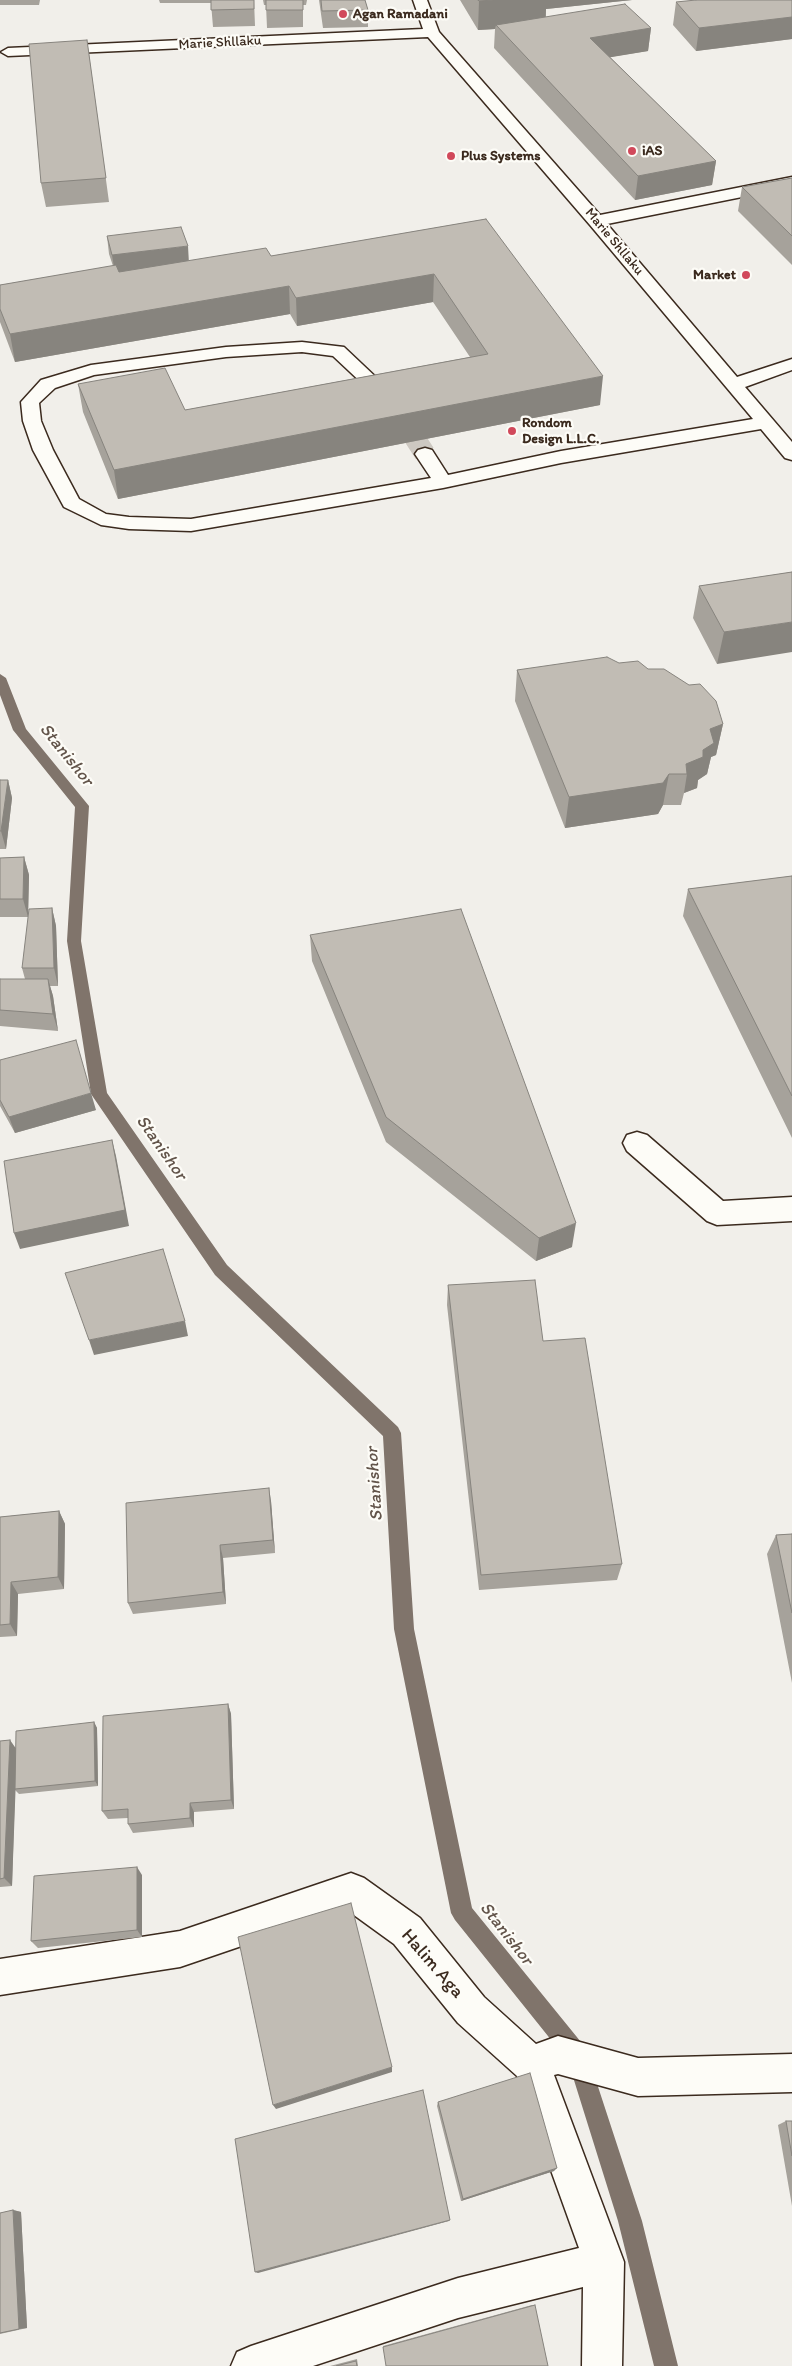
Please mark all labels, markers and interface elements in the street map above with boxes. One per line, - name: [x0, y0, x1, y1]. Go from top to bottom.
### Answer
- place label: Agan Ramadani: [353, 6, 448, 22]
- marker: Agan Ramadani: [337, 8, 349, 20]
- street label: Marie Shllaku: [178, 32, 262, 54]
- place label: iAS: [642, 143, 662, 159]
- marker: iAS: [626, 145, 638, 157]
- place label: Plus Systems: [461, 148, 541, 164]
- marker: Plus Systems: [445, 150, 457, 162]
- street label: Marie Shllaku: [581, 205, 647, 279]
- place label: Market: [693, 267, 736, 283]
- marker: Market: [740, 269, 752, 281]
- place label: Rondom Design L.L.C.: [522, 415, 599, 448]
- marker: Rondom Design L.L.C.: [506, 425, 518, 437]
- water label: Stanishor: [34, 719, 98, 791]
- water label: Stanishor: [131, 1111, 191, 1185]
- water label: Stanishor: [362, 1446, 388, 1522]
- water label: Stanishor: [475, 1898, 537, 1970]
- street label: Halim Aga: [396, 1925, 468, 2003]

